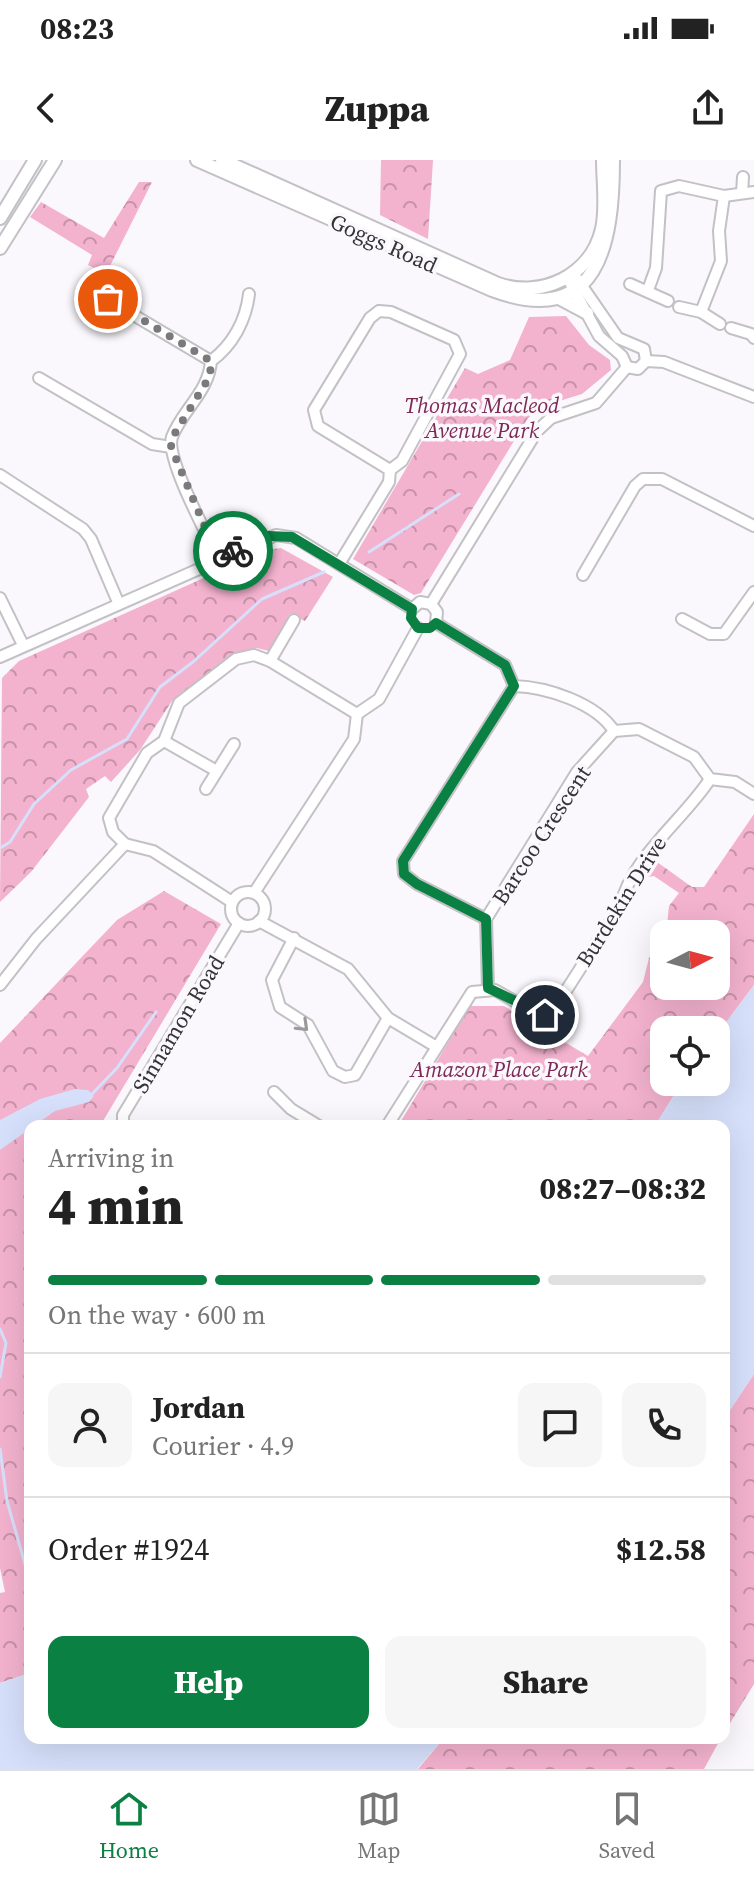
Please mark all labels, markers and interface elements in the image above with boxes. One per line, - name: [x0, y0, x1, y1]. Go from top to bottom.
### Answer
- text: 08:23: [40, 8, 114, 49]
- text: Zuppa: [325, 84, 429, 133]
- icon: back: [24, 86, 68, 130]
- icon: share: [686, 86, 730, 130]
- street label: Goggs Road: [326, 206, 443, 280]
- pin: [74, 265, 142, 333]
- icon: bag: [86, 277, 130, 321]
- park label: Thomas Macleod Avenue Park: [405, 390, 560, 445]
- courier: [193, 511, 273, 591]
- icon: bike: [211, 529, 255, 573]
- street label: Barcoo Crescent: [485, 759, 598, 910]
- street label: Burdekin Drive: [569, 830, 673, 972]
- north arrow: [650, 920, 730, 1000]
- map controls: [650, 920, 730, 1096]
- street label: Sinnamon Road: [125, 949, 231, 1098]
- pin: [511, 981, 579, 1049]
- icon: home: [523, 993, 567, 1037]
- one-way arrow: [294, 1016, 309, 1031]
- button: locate: [650, 1016, 730, 1096]
- park label: Amazon Place Park: [408, 1054, 588, 1084]
- text: Arriving in: [48, 1140, 174, 1176]
- text: 08:27–08:32: [539, 1168, 706, 1209]
- text: 4 min: [48, 1170, 184, 1241]
- text: On the way · 600 m: [48, 1297, 266, 1333]
- button: person: [48, 1383, 132, 1467]
- button: chat: [518, 1383, 602, 1467]
- button: phone: [622, 1383, 706, 1467]
- text: Jordan: [152, 1387, 245, 1428]
- text: Courier · 4.9: [152, 1428, 294, 1464]
- text: Order #1924: [48, 1529, 209, 1570]
- text: $12.58: [616, 1529, 706, 1570]
- button: Help: [48, 1636, 369, 1728]
- button: Share: [385, 1636, 706, 1728]
- tab: Home: [99, 1787, 159, 1865]
- tab: Map: [357, 1787, 401, 1865]
- tab: Saved: [599, 1787, 655, 1865]

